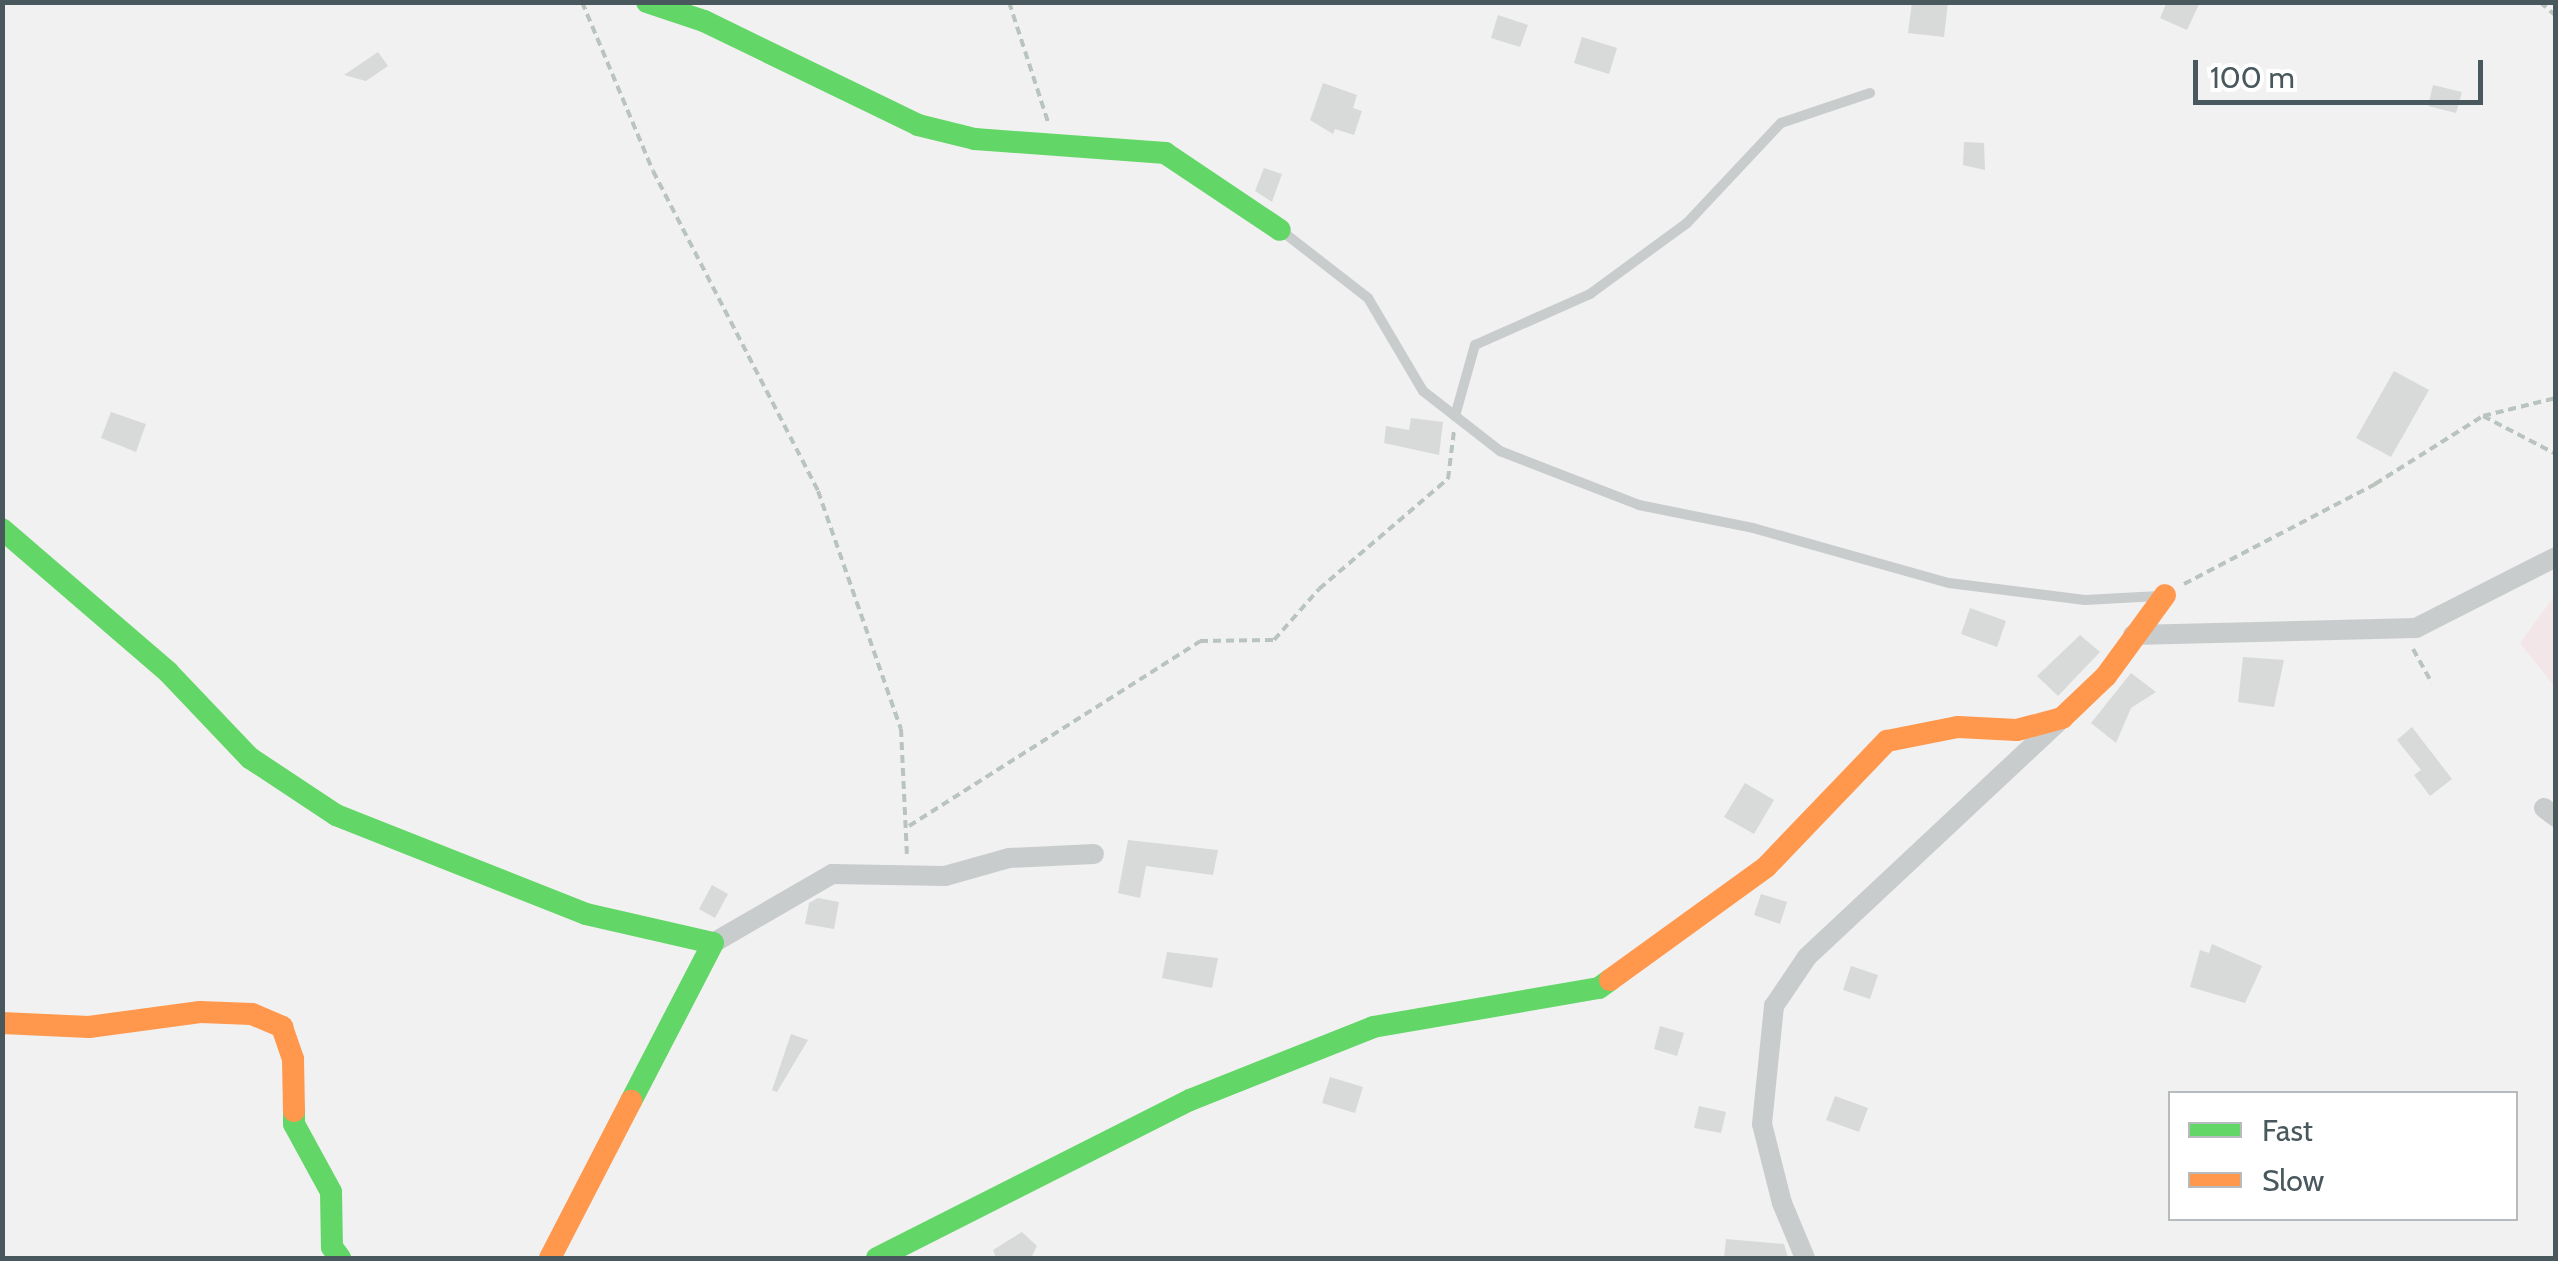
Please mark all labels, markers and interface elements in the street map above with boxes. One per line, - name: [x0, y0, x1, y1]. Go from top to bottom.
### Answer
- scale bar: [2198, 40, 2488, 102]
- text: 100 m: [2210, 59, 2295, 96]
- legend: [2168, 1091, 2518, 1221]
- text: Fast: [2262, 1112, 2313, 1149]
- text: Slow: [2262, 1162, 2324, 1199]

